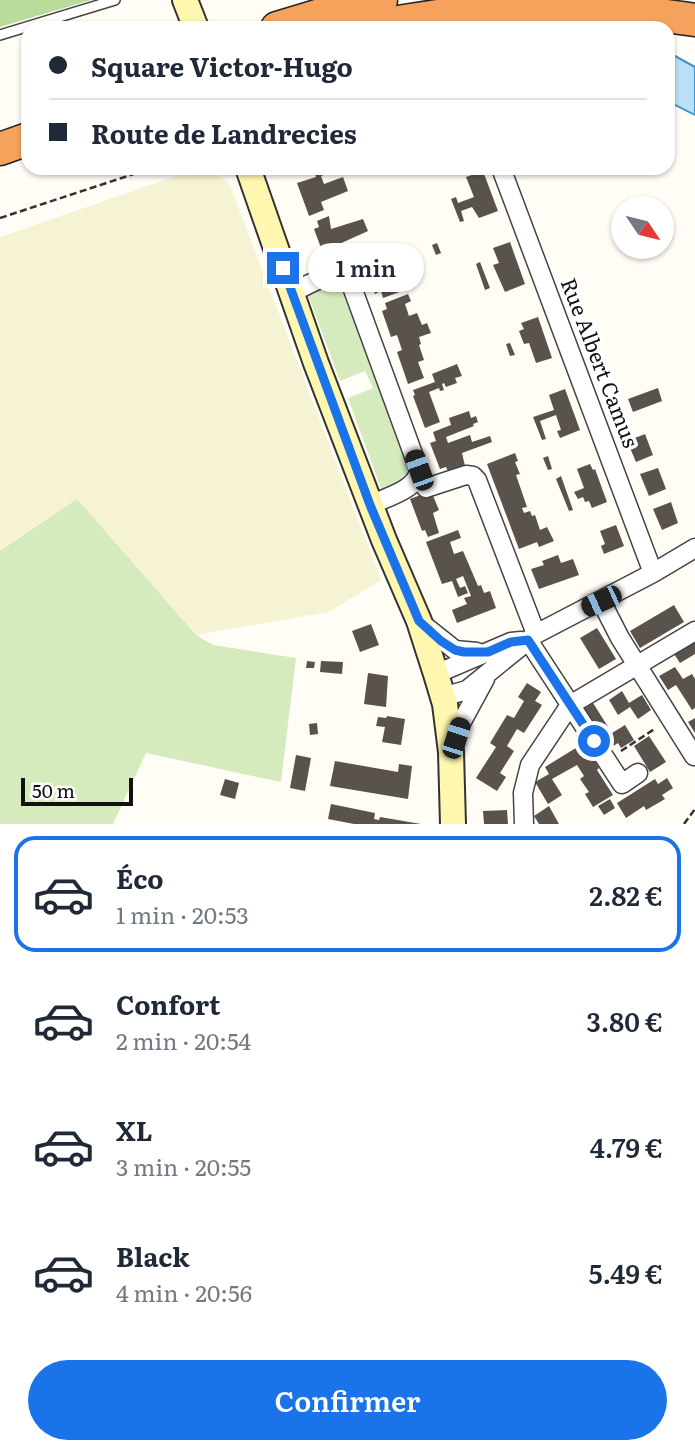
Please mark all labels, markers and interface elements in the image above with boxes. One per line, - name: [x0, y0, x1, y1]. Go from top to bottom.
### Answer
- text: Square Victor-Hugo: [91, 46, 353, 85]
- text: Route de Landrecies: [91, 113, 357, 152]
- north arrow: [611, 196, 674, 259]
- map controls: [611, 196, 674, 259]
- callout: 1 min: [308, 244, 423, 292]
- text: 1 min: [336, 250, 396, 284]
- route end: [267, 252, 299, 284]
- street label: Rue Albert Camus: [555, 273, 648, 451]
- car: [402, 447, 437, 493]
- car: [578, 583, 625, 619]
- car: [440, 715, 473, 761]
- route start: [578, 725, 610, 757]
- scale bar: [21, 775, 133, 807]
- text: 50 m: [32, 776, 75, 804]
- text: Éco: [116, 858, 164, 897]
- icon: car: [32, 863, 95, 926]
- text: 2.82 €: [589, 875, 663, 914]
- text: 1 min · 20:53: [116, 897, 249, 931]
- text: Confort: [116, 984, 220, 1023]
- icon: car: [32, 989, 95, 1052]
- text: 3.80 €: [586, 1001, 663, 1040]
- text: 2 min · 20:54: [116, 1023, 251, 1057]
- text: XL: [116, 1110, 153, 1149]
- icon: car: [32, 1115, 95, 1178]
- text: 4.79 €: [590, 1127, 663, 1166]
- text: 3 min · 20:55: [116, 1149, 251, 1183]
- text: Black: [116, 1236, 190, 1275]
- icon: car: [32, 1241, 95, 1304]
- text: 5.49 €: [589, 1253, 663, 1292]
- text: 4 min · 20:56: [116, 1275, 252, 1309]
- button: Confirmer: [28, 1360, 667, 1440]

